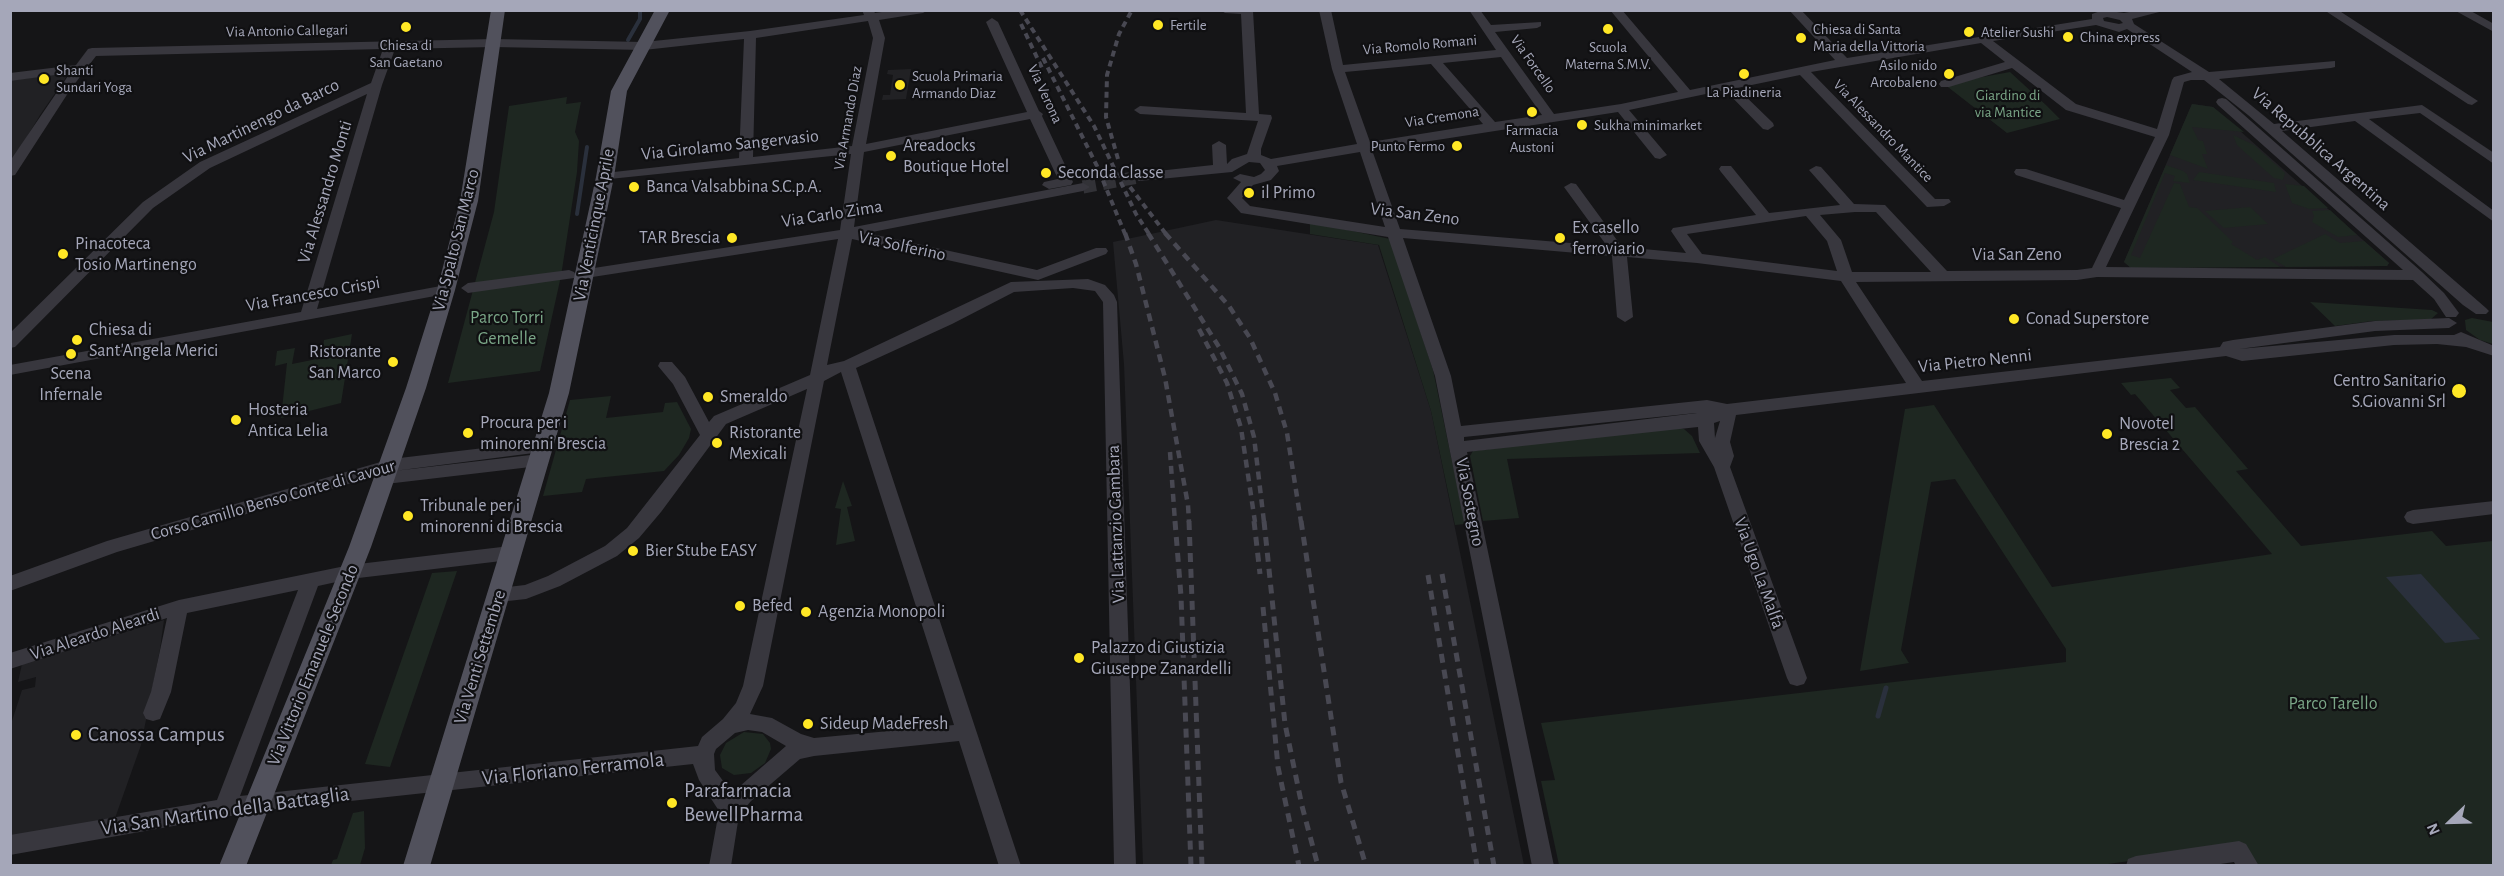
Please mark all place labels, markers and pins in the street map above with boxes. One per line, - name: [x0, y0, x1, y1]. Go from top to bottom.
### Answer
- place label: Fertile: [1170, 16, 1207, 34]
- marker: Fertile: [1151, 18, 1165, 32]
- marker: Chiesa di San Gaetano: [399, 20, 413, 34]
- place label: Chiesa di Santa Maria della Vittoria: [1813, 20, 1925, 55]
- marker: Scuola Materna S.M.V.: [1601, 22, 1615, 36]
- place label: Atelier Sushi: [1981, 23, 2054, 41]
- marker: Atelier Sushi: [1962, 25, 1976, 39]
- place label: China express: [2080, 28, 2160, 46]
- marker: China express: [2061, 30, 2075, 44]
- marker: Chiesa di Santa Maria della Vittoria: [1794, 31, 1808, 45]
- place label: Chiesa di San Gaetano: [369, 36, 443, 71]
- place label: Scuola Materna S.M.V.: [1565, 38, 1651, 73]
- place label: Asilo nido Arcobaleno: [1870, 56, 1937, 91]
- place label: Shanti Sundari Yoga: [56, 61, 132, 96]
- place label: Scuola Primaria Armando Diaz: [912, 67, 1003, 102]
- marker: La Piadineria: [1737, 67, 1751, 81]
- marker: Asilo nido Arcobaleno: [1942, 67, 1956, 81]
- marker: Shanti Sundari Yoga: [37, 72, 51, 86]
- marker: Scuola Primaria Armando Diaz: [893, 78, 907, 92]
- place label: La Piadineria: [1706, 83, 1782, 101]
- marker: Farmacia Austoni: [1525, 105, 1539, 119]
- place label: Sukha minimarket: [1594, 116, 1702, 134]
- marker: Sukha minimarket: [1575, 118, 1589, 132]
- place label: Farmacia Austoni: [1506, 121, 1558, 156]
- place label: Areadocks Boutique Hotel: [903, 135, 1009, 178]
- place label: Punto Fermo: [1371, 137, 1445, 155]
- marker: Punto Fermo: [1450, 139, 1464, 153]
- marker: Areadocks Boutique Hotel: [884, 149, 898, 163]
- place label: Seconda Classe: [1058, 162, 1164, 184]
- marker: Seconda Classe: [1039, 166, 1053, 180]
- place label: Banca Valsabbina S.C.p.A.: [646, 176, 822, 198]
- marker: Banca Valsabbina S.C.p.A.: [627, 180, 641, 194]
- place label: il Primo: [1261, 182, 1315, 204]
- marker: il Primo: [1242, 186, 1256, 200]
- place label: Ex casello ferroviario: [1572, 217, 1645, 260]
- place label: TAR Brescia: [639, 227, 720, 249]
- marker: TAR Brescia: [725, 231, 739, 245]
- marker: Ex casello ferroviario: [1553, 231, 1567, 245]
- place label: Pinacoteca Tosio Martinengo: [75, 233, 197, 276]
- marker: Pinacoteca Tosio Martinengo: [56, 247, 70, 261]
- place label: Conad Superstore: [2026, 308, 2149, 330]
- marker: Conad Superstore: [2007, 312, 2021, 326]
- place label: Chiesa di Sant'Angela Merici: [89, 319, 218, 362]
- marker: Chiesa di Sant'Angela Merici: [70, 333, 84, 347]
- place label: Ristorante San Marco: [309, 341, 381, 384]
- marker: Scena Infernale: [64, 347, 78, 361]
- marker: Ristorante San Marco: [386, 355, 400, 369]
- place label: Scena Infernale: [39, 363, 103, 406]
- place label: Centro Sanitario S.Giovanni Srl: [2333, 370, 2446, 412]
- marker: Centro Sanitario S.Giovanni Srl: [2450, 382, 2468, 400]
- place label: Smeraldo: [720, 386, 788, 408]
- marker: Smeraldo: [701, 390, 715, 404]
- place label: Hosteria Antica Lelia: [248, 399, 328, 442]
- place label: Procura per i minorenni Brescia: [480, 412, 606, 454]
- marker: Hosteria Antica Lelia: [229, 413, 243, 427]
- place label: Novotel Brescia 2: [2119, 413, 2180, 456]
- place label: Ristorante Mexicali: [729, 422, 801, 464]
- marker: Procura per i minorenni Brescia: [461, 426, 475, 440]
- marker: Novotel Brescia 2: [2100, 427, 2114, 441]
- marker: Ristorante Mexicali: [710, 436, 724, 450]
- place label: Tribunale per i minorenni di Brescia: [420, 495, 563, 538]
- marker: Tribunale per i minorenni di Brescia: [401, 509, 415, 523]
- place label: Bier Stube EASY: [645, 540, 757, 562]
- marker: Bier Stube EASY: [626, 544, 640, 558]
- place label: Befed: [752, 595, 793, 617]
- marker: Befed: [733, 599, 747, 613]
- place label: Agenzia Monopoli: [818, 601, 945, 623]
- marker: Agenzia Monopoli: [799, 605, 813, 619]
- place label: Palazzo di Giustizia Giuseppe Zanardelli: [1091, 637, 1232, 680]
- marker: Palazzo di Giustizia Giuseppe Zanardelli: [1072, 651, 1086, 665]
- place label: Sideup MadeFresh: [820, 713, 948, 735]
- marker: Sideup MadeFresh: [801, 717, 815, 731]
- place label: Canossa Campus: [88, 722, 225, 748]
- marker: Canossa Campus: [69, 728, 83, 742]
- place label: Parafarmacia BewellPharma: [684, 778, 803, 828]
- marker: Parafarmacia BewellPharma: [665, 796, 679, 810]

